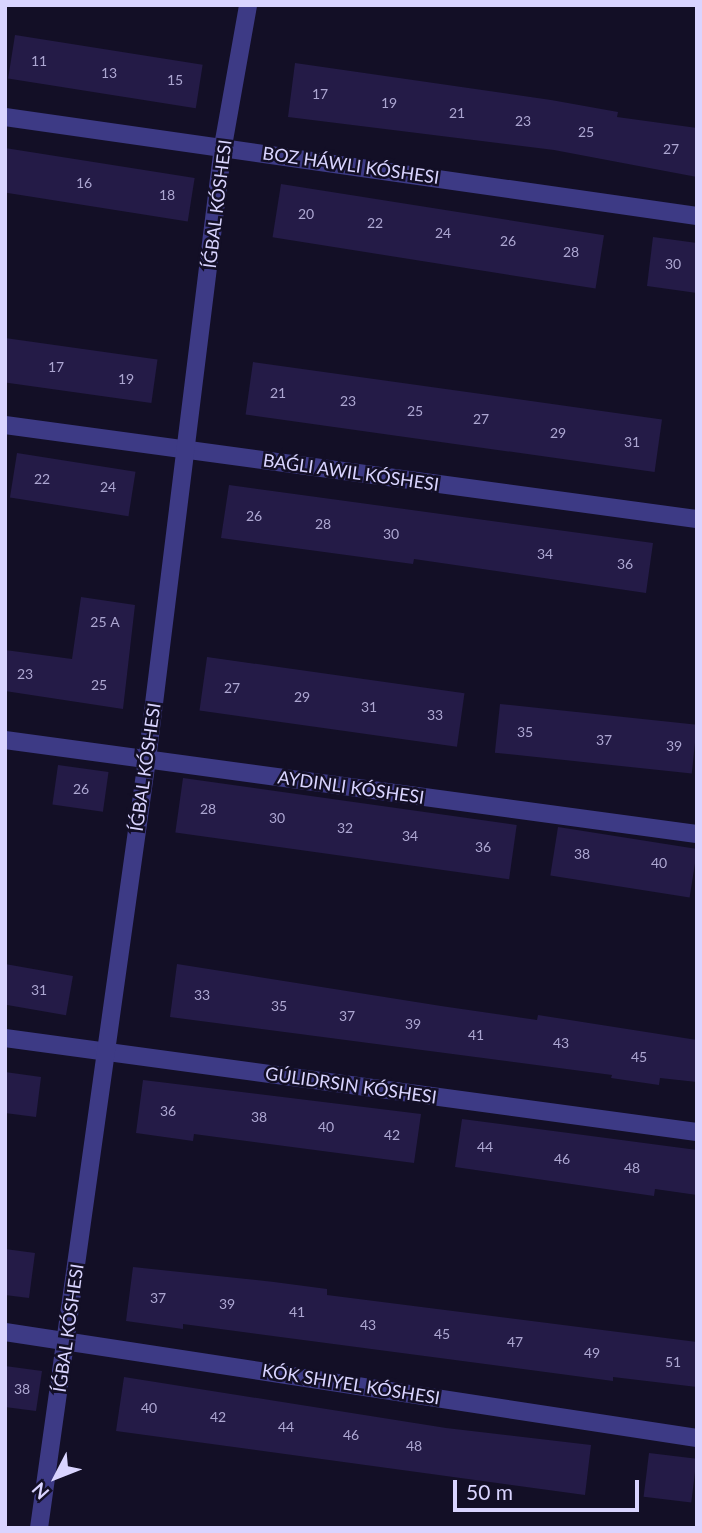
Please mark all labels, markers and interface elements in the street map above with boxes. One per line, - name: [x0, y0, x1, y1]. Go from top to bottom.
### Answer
- house number: 11: [31, 53, 47, 69]
- house number: 13: [101, 65, 117, 81]
- house number: 15: [167, 72, 183, 88]
- house number: 17: [312, 86, 328, 102]
- house number: 19: [381, 95, 397, 111]
- house number: 21: [449, 105, 465, 121]
- house number: 23: [515, 113, 531, 129]
- house number: 25: [578, 124, 594, 140]
- street label: ÍǴBAL KÓSHESI: [198, 138, 236, 270]
- house number: 27: [663, 141, 679, 157]
- street label: BOZ HÁWLI KÓSHESI: [261, 142, 441, 188]
- house number: 16: [76, 175, 92, 191]
- house number: 18: [159, 187, 175, 203]
- house number: 20: [298, 206, 314, 222]
- house number: 22: [367, 215, 383, 231]
- house number: 24: [435, 225, 451, 241]
- house number: 26: [500, 233, 516, 249]
- house number: 28: [563, 244, 579, 260]
- house number: 30: [665, 256, 681, 272]
- house number: 17: [48, 359, 64, 375]
- house number: 19: [118, 371, 134, 387]
- house number: 21: [270, 385, 286, 401]
- house number: 23: [340, 393, 356, 409]
- house number: 25: [407, 403, 423, 419]
- house number: 27: [473, 411, 489, 427]
- house number: 29: [550, 425, 566, 441]
- house number: 31: [624, 434, 640, 450]
- street label: BAǴLI AWIL KÓSHESI: [261, 449, 441, 495]
- house number: 22: [34, 471, 50, 487]
- house number: 24: [100, 479, 116, 495]
- house number: 26: [246, 508, 262, 524]
- house number: 28: [315, 516, 331, 532]
- house number: 30: [383, 526, 399, 542]
- house number: 34: [537, 546, 553, 562]
- house number: 36: [617, 556, 633, 572]
- house number: 25 А: [90, 614, 120, 630]
- house number: 23: [17, 666, 33, 682]
- house number: 25: [91, 677, 107, 693]
- house number: 27: [224, 680, 240, 696]
- house number: 29: [294, 689, 310, 705]
- house number: 31: [361, 699, 377, 715]
- street label: ÍǴBAL KÓSHESI: [125, 701, 165, 833]
- house number: 33: [427, 707, 443, 723]
- house number: 35: [517, 724, 533, 740]
- house number: 37: [596, 732, 612, 748]
- house number: 39: [666, 738, 682, 754]
- street label: AYDINLI KÓSHESI: [276, 766, 426, 808]
- house number: 26: [73, 781, 89, 797]
- house number: 28: [200, 801, 216, 817]
- house number: 30: [269, 810, 285, 826]
- house number: 32: [337, 820, 353, 836]
- house number: 34: [402, 828, 418, 844]
- house number: 36: [475, 839, 491, 855]
- house number: 38: [574, 846, 590, 862]
- house number: 40: [651, 855, 667, 871]
- house number: 31: [31, 982, 47, 998]
- house number: 33: [194, 987, 210, 1003]
- house number: 35: [271, 998, 287, 1014]
- house number: 37: [339, 1008, 355, 1024]
- house number: 39: [405, 1016, 421, 1032]
- house number: 41: [468, 1027, 484, 1043]
- house number: 43: [553, 1035, 569, 1051]
- house number: 45: [631, 1049, 647, 1065]
- street label: GÚLIDRSIN KÓSHESI: [264, 1062, 438, 1108]
- house number: 36: [160, 1103, 176, 1119]
- house number: 38: [251, 1109, 267, 1125]
- house number: 40: [318, 1119, 334, 1135]
- house number: 42: [384, 1127, 400, 1143]
- house number: 44: [477, 1139, 493, 1155]
- house number: 46: [554, 1151, 570, 1167]
- house number: 48: [624, 1160, 640, 1176]
- street label: ÍǴBAL KÓSHESI: [48, 1262, 88, 1394]
- house number: 37: [150, 1290, 166, 1306]
- house number: 39: [219, 1296, 235, 1312]
- house number: 41: [289, 1304, 305, 1320]
- house number: 43: [360, 1317, 376, 1333]
- house number: 45: [434, 1326, 450, 1342]
- house number: 47: [507, 1334, 523, 1350]
- house number: 49: [584, 1345, 600, 1361]
- house number: 51: [665, 1354, 681, 1370]
- street label: KÓK SHIYEL KÓSHESI: [260, 1359, 442, 1409]
- house number: 38: [14, 1381, 30, 1397]
- house number: 40: [141, 1400, 157, 1416]
- house number: 42: [210, 1409, 226, 1425]
- house number: 44: [278, 1419, 294, 1435]
- house number: 46: [343, 1427, 359, 1443]
- house number: 48: [406, 1438, 422, 1454]
- north arrow: [21, 1442, 91, 1512]
- scale bar: [457, 1466, 642, 1510]
- text: N: [27, 1478, 53, 1505]
- text: 50 m: [466, 1479, 513, 1504]

